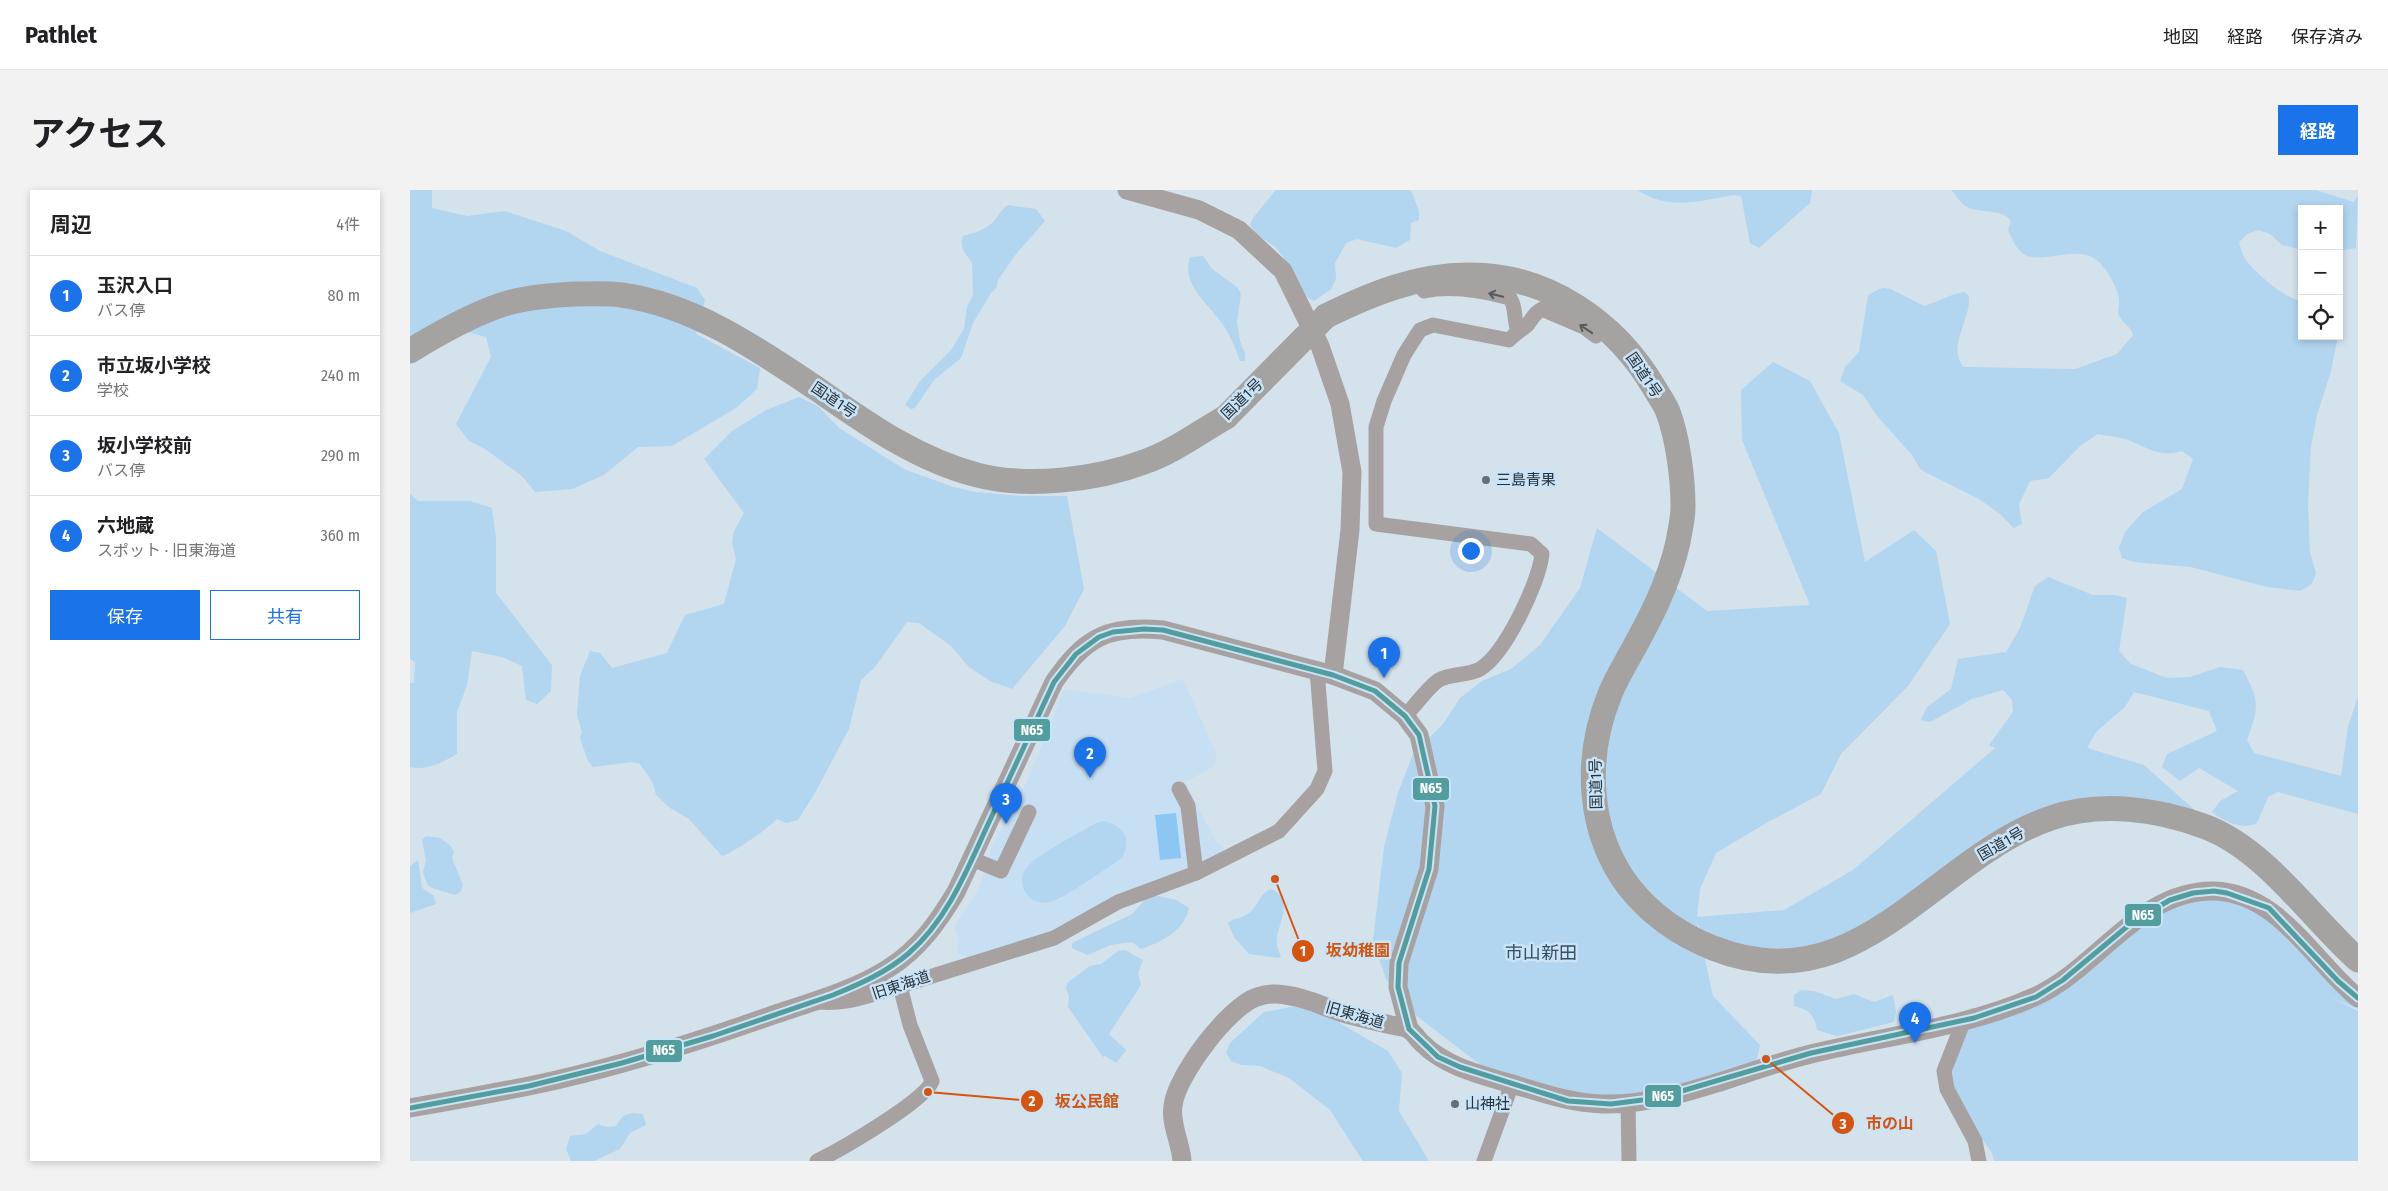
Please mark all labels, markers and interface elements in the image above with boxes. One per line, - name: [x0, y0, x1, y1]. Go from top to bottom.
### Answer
- text: Pathlet: [25, 21, 97, 49]
- text: 地図: [2163, 26, 2199, 48]
- text: 経路: [2227, 26, 2263, 48]
- text: 保存済み: [2291, 26, 2363, 48]
- button: 経路: [2278, 105, 2358, 155]
- text: アクセス: [30, 113, 168, 155]
- map controls: [2298, 205, 2343, 340]
- button: +: [2298, 205, 2343, 250]
- text: 周辺: [50, 212, 92, 238]
- text: 4件: [336, 215, 360, 234]
- button: −: [2298, 250, 2343, 295]
- text: 玉沢入口: [97, 274, 173, 297]
- text: 1: [63, 286, 69, 305]
- text: 80 m: [328, 286, 360, 305]
- one-way arrow: [1488, 289, 1504, 299]
- button: locate: [2298, 295, 2343, 340]
- text: バス停: [97, 301, 145, 320]
- one-way arrow: [1579, 323, 1593, 333]
- street label: 国道1号: [1622, 349, 1666, 401]
- text: 市立坂小学校: [97, 354, 211, 377]
- text: 2: [62, 366, 70, 385]
- text: 240 m: [321, 366, 360, 385]
- street label: 国道1号: [1217, 375, 1267, 423]
- street label: 国道1号: [808, 378, 860, 422]
- text: 学校: [97, 381, 129, 400]
- text: 坂小学校前: [97, 434, 192, 457]
- text: 3: [62, 446, 70, 465]
- text: 290 m: [321, 446, 360, 465]
- text: バス停: [97, 461, 145, 480]
- place label: 三島青果: [1496, 471, 1556, 489]
- marker: 三島青果: [1480, 474, 1492, 486]
- text: 六地蔵: [97, 514, 154, 537]
- text: 4: [62, 526, 70, 545]
- text: 360 m: [320, 526, 360, 545]
- your location: [1458, 538, 1484, 564]
- text: スポット · 旧東海道: [97, 541, 236, 560]
- button: 保存: [50, 590, 200, 640]
- button: 共有: [210, 590, 360, 640]
- pin: 1: [1368, 637, 1400, 678]
- line badge: N65: [1013, 718, 1051, 742]
- text: N65: [1021, 722, 1043, 739]
- pin: 2: [1074, 737, 1106, 778]
- street label: 国道1号: [1587, 758, 1605, 810]
- line badge: N65: [1412, 777, 1450, 801]
- text: N65: [1420, 780, 1442, 797]
- pin: 3: [990, 783, 1022, 824]
- street label: 国道1号: [1974, 823, 2028, 865]
- line badge: N65: [2124, 903, 2162, 927]
- text: N65: [2132, 907, 2154, 924]
- callout: 坂幼稚園: [1291, 935, 1400, 966]
- text: 坂幼稚園: [1326, 941, 1390, 960]
- text: 1: [1300, 942, 1306, 960]
- district label: 市山新田: [1505, 942, 1577, 964]
- street label: 旧東海道: [870, 967, 932, 1003]
- street label: 旧東海道: [1324, 998, 1386, 1032]
- pin: 4: [1899, 1002, 1931, 1043]
- line badge: N65: [645, 1039, 683, 1063]
- text: N65: [653, 1042, 675, 1059]
- line badge: N65: [1644, 1084, 1682, 1108]
- callout: 坂公民館: [1020, 1086, 1129, 1117]
- text: N65: [1652, 1088, 1674, 1105]
- text: 2: [1028, 1092, 1036, 1110]
- text: 坂公民館: [1055, 1092, 1119, 1111]
- place label: 山神社: [1465, 1095, 1510, 1113]
- marker: 山神社: [1449, 1098, 1461, 1110]
- callout: 市の山: [1831, 1108, 1924, 1139]
- text: 市の山: [1866, 1114, 1914, 1133]
- text: 3: [1838, 1115, 1847, 1133]

